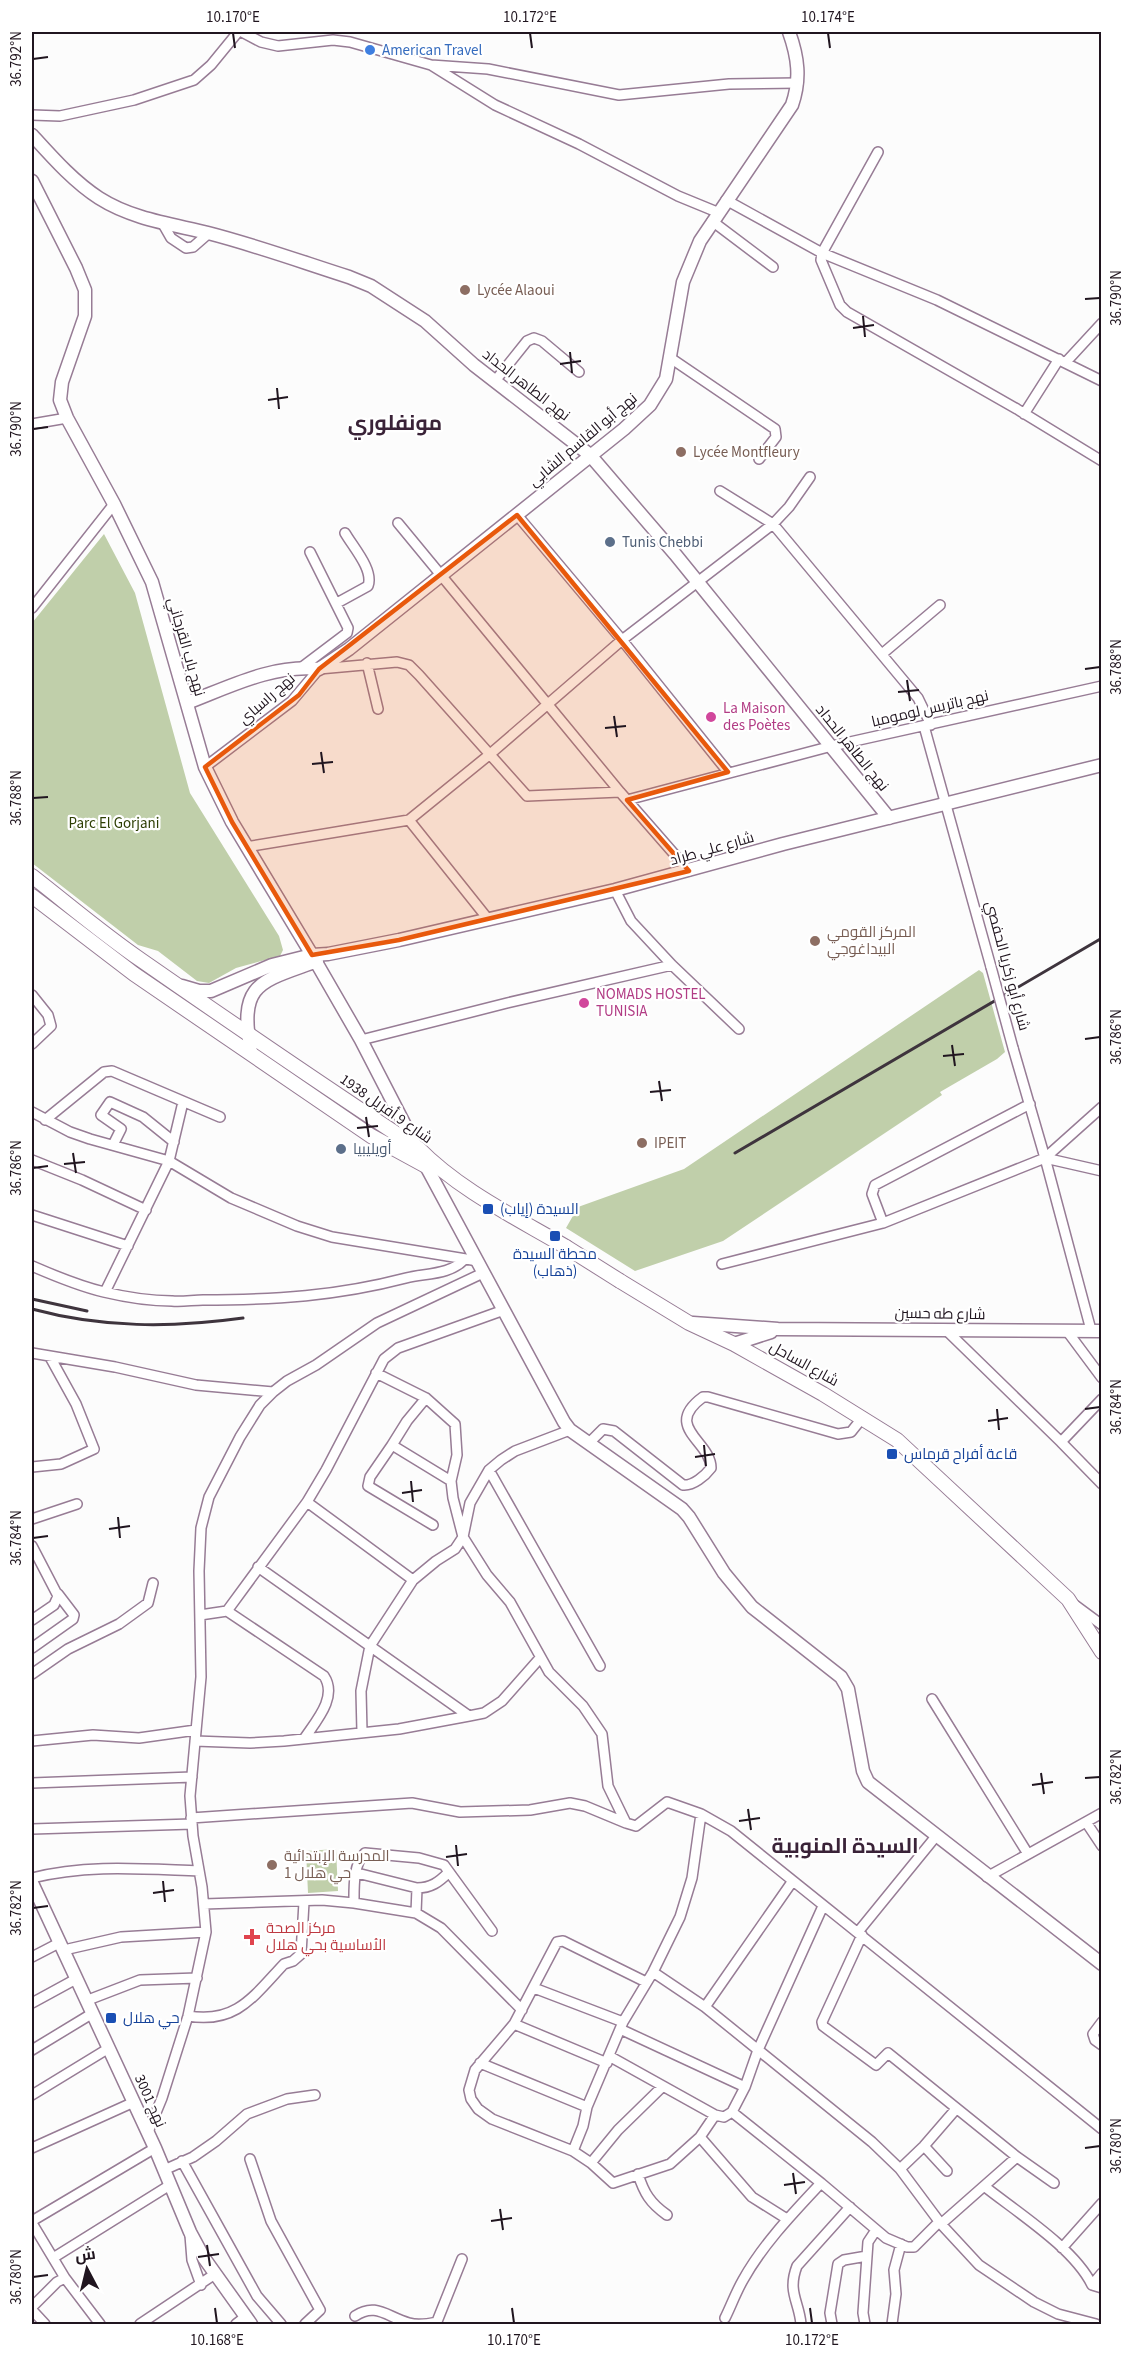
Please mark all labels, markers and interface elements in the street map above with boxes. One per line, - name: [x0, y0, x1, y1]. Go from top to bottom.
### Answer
- text: 10.170°E: [206, 7, 260, 28]
- text: 10.172°E: [503, 7, 557, 28]
- text: 10.174°E: [801, 7, 855, 28]
- text: 36.792°N: [6, 31, 27, 87]
- place label: American Travel: [382, 40, 483, 61]
- marker: American Travel: [363, 43, 377, 57]
- text: 36.790°N: [1106, 270, 1127, 326]
- place label: Lycée Alaoui: [477, 280, 555, 301]
- marker: Lycée Alaoui: [458, 283, 472, 297]
- street label: نهج الطاهر الحداد: [478, 344, 574, 426]
- street label: نهج أبو القاسم الشابي: [524, 388, 643, 493]
- text: 36.790°N: [6, 401, 27, 457]
- district label: مونفلوري: [348, 408, 442, 440]
- place label: Lycée Montfleury: [693, 442, 800, 463]
- marker: Lycée Montfleury: [674, 445, 688, 459]
- place label: Tunis Chebbi: [622, 532, 703, 553]
- marker: Tunis Chebbi: [603, 535, 617, 549]
- street label: نهج باب القرجاني: [161, 595, 210, 699]
- text: 36.788°N: [1106, 639, 1127, 695]
- street label: نهج راسباي: [234, 668, 301, 730]
- street label: نهج باتريس لومومبا: [869, 685, 991, 733]
- place label: La Maison des Poètes: [723, 698, 790, 736]
- street label: نهج الطاهر الحداد: [810, 700, 894, 796]
- marker: La Maison des Poètes: [704, 710, 718, 724]
- text: 36.788°N: [6, 770, 27, 826]
- park label: Parc El Gorjani: [69, 813, 159, 834]
- street label: شارع علي طراد: [667, 827, 757, 872]
- street label: شارع أبو زكريا الحفصي: [979, 899, 1034, 1033]
- place label: المركز القومي البيداغوجي: [827, 922, 916, 961]
- marker: المركز القومي البيداغوجي: [808, 934, 822, 948]
- place label: NOMADS HOSTEL TUNISIA: [596, 984, 706, 1022]
- marker: NOMADS HOSTEL TUNISIA: [577, 996, 591, 1010]
- text: 36.786°N: [1106, 1009, 1127, 1065]
- street label: شارع 9 أفريل 1938: [335, 1069, 437, 1149]
- place label: IPEIT: [654, 1133, 686, 1154]
- marker: IPEIT: [635, 1136, 649, 1150]
- place label: أويليبيا: [353, 1139, 391, 1160]
- text: 36.786°N: [6, 1140, 27, 1196]
- marker: أويليبيا: [334, 1142, 348, 1156]
- place label: السيدة (إياب): [500, 1199, 579, 1220]
- marker: السيدة (إياب): [481, 1202, 495, 1216]
- marker: محطة السيدة (ذهاب): [548, 1229, 562, 1243]
- place label: محطة السيدة (ذهاب): [513, 1244, 597, 1282]
- street label: شارع طه حسين: [894, 1303, 986, 1325]
- street label: شارع الساحل: [766, 1336, 842, 1392]
- text: 36.784°N: [1106, 1379, 1127, 1435]
- place label: قاعة أفراح قرماس: [904, 1444, 1017, 1465]
- marker: قاعة أفراح قرماس: [885, 1447, 899, 1461]
- text: 36.784°N: [6, 1510, 27, 1566]
- text: 36.782°N: [1106, 1749, 1127, 1805]
- district label: السيدة المنوبية: [771, 1831, 919, 1861]
- place label: المدرسة الإبتدائية حي هلال 1: [284, 1846, 390, 1885]
- marker: المدرسة الإبتدائية حي هلال 1: [265, 1858, 279, 1872]
- text: 36.782°N: [6, 1880, 27, 1936]
- place label: مركز الصحة الأساسية بحي هلال: [266, 1918, 386, 1957]
- marker: مركز الصحة الأساسية بحي هلال: [243, 1928, 261, 1946]
- place label: حي هلال: [123, 2008, 180, 2030]
- marker: حي هلال: [104, 2011, 118, 2025]
- street label: نهج 3001: [129, 2071, 171, 2131]
- text: 36.780°N: [1106, 2118, 1127, 2174]
- north arrow: [57, 2239, 117, 2299]
- text: ش: [74, 2243, 97, 2267]
- text: 36.780°N: [6, 2249, 27, 2305]
- text: 10.168°E: [190, 2330, 244, 2351]
- text: 10.170°E: [487, 2330, 541, 2351]
- text: 10.172°E: [785, 2330, 839, 2351]

